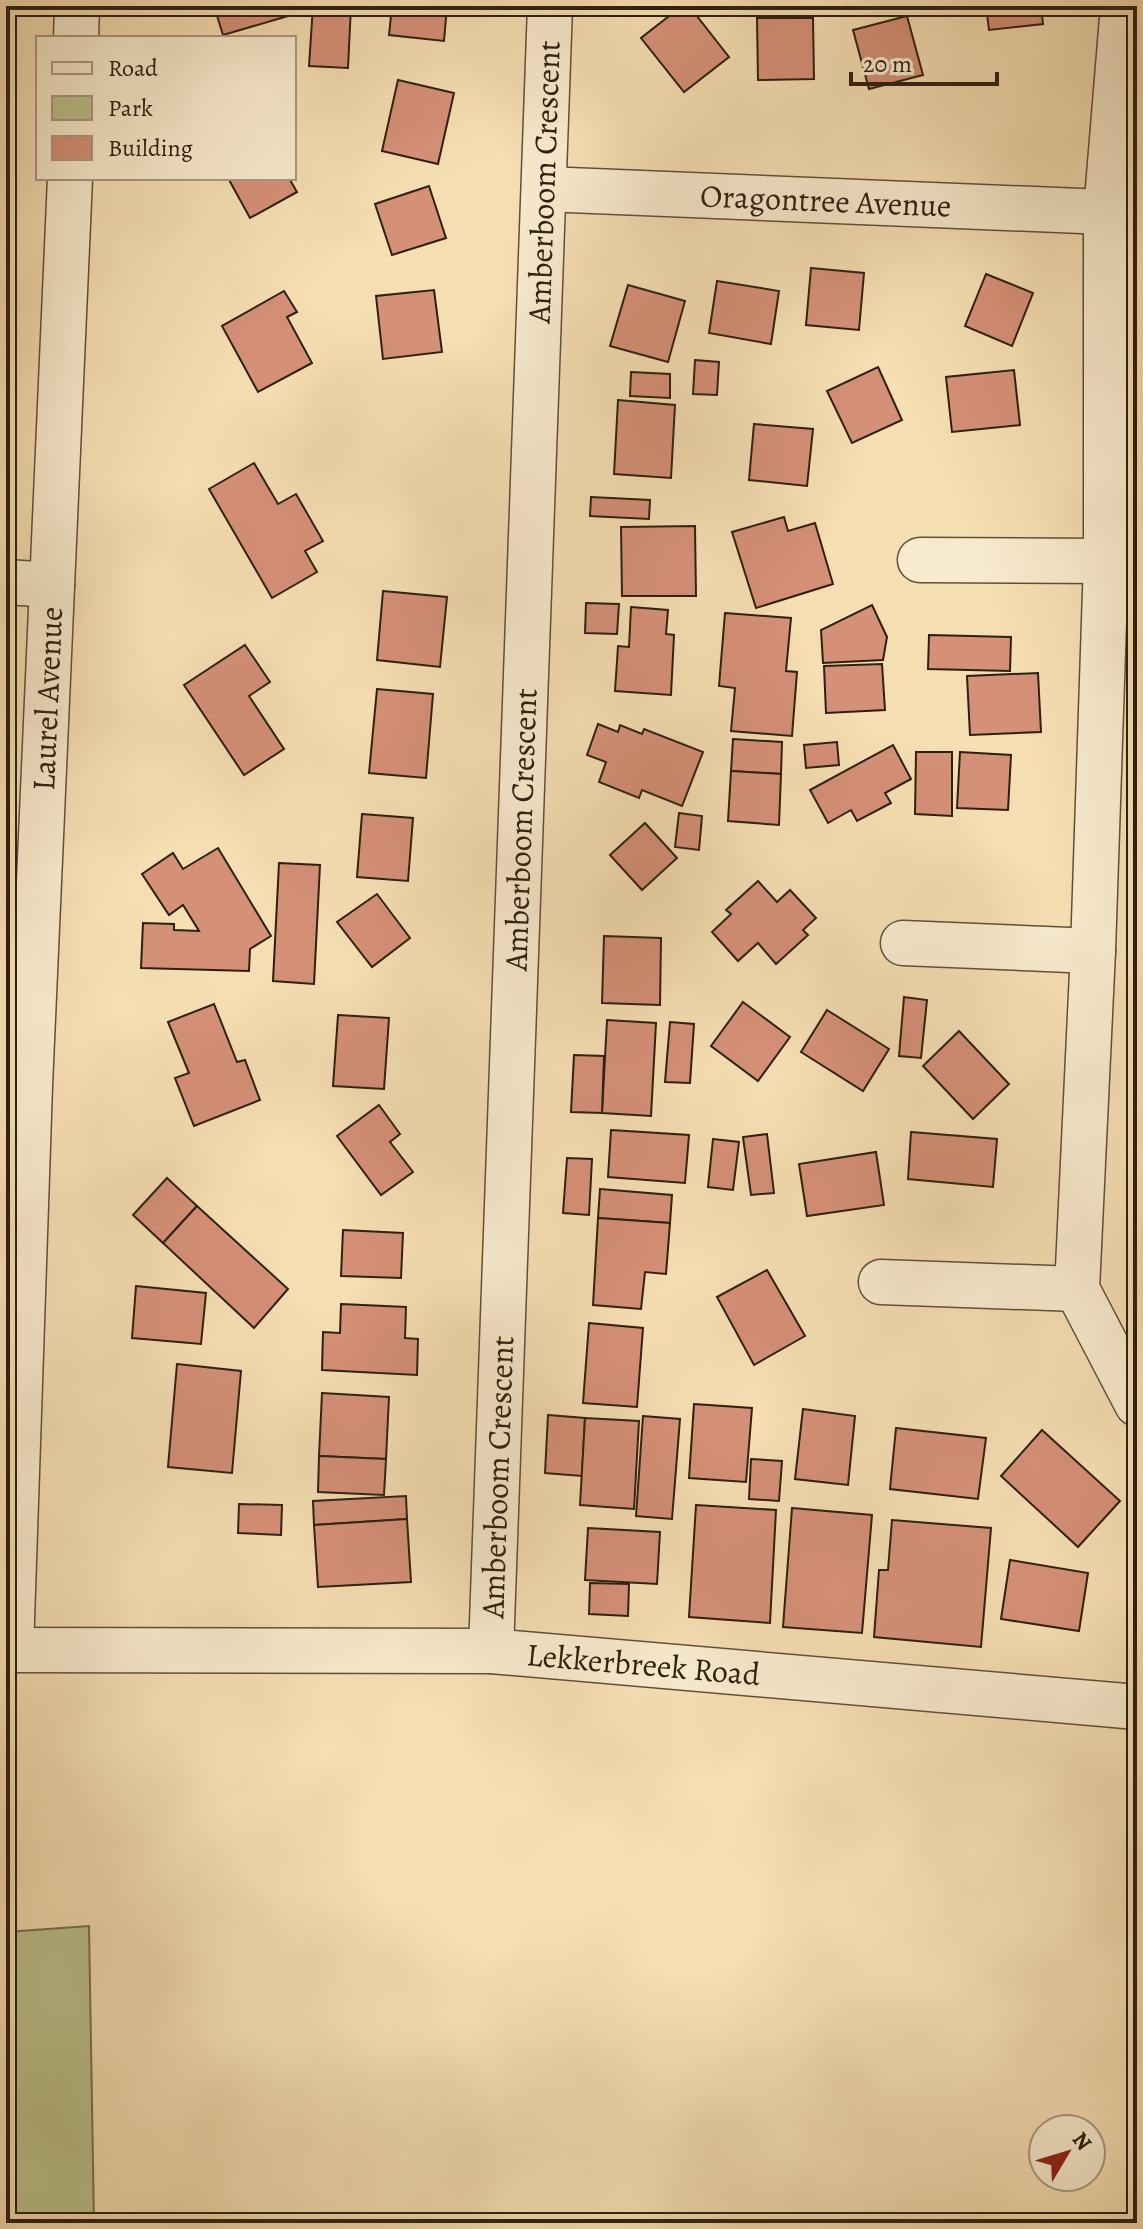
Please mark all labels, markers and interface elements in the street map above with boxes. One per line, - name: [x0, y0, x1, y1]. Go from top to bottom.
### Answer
- legend: [36, 36, 296, 180]
- scale bar: [851, 36, 997, 86]
- street label: Amberboom Crescent: [517, 40, 571, 325]
- text: 20 m: [863, 48, 912, 80]
- text: Road: [108, 52, 158, 84]
- text: Park: [108, 92, 153, 124]
- text: Building: [108, 132, 193, 164]
- street label: Oragontree Avenue: [699, 173, 952, 228]
- street label: Laurel Avenue: [21, 606, 73, 792]
- street label: Amberboom Crescent: [493, 687, 548, 973]
- street label: Amberboom Crescent: [470, 1335, 524, 1620]
- street label: Lekkerbreek Road: [525, 1632, 763, 1696]
- north arrow: [1027, 2113, 1107, 2193]
- text: N: [1065, 2126, 1099, 2157]

